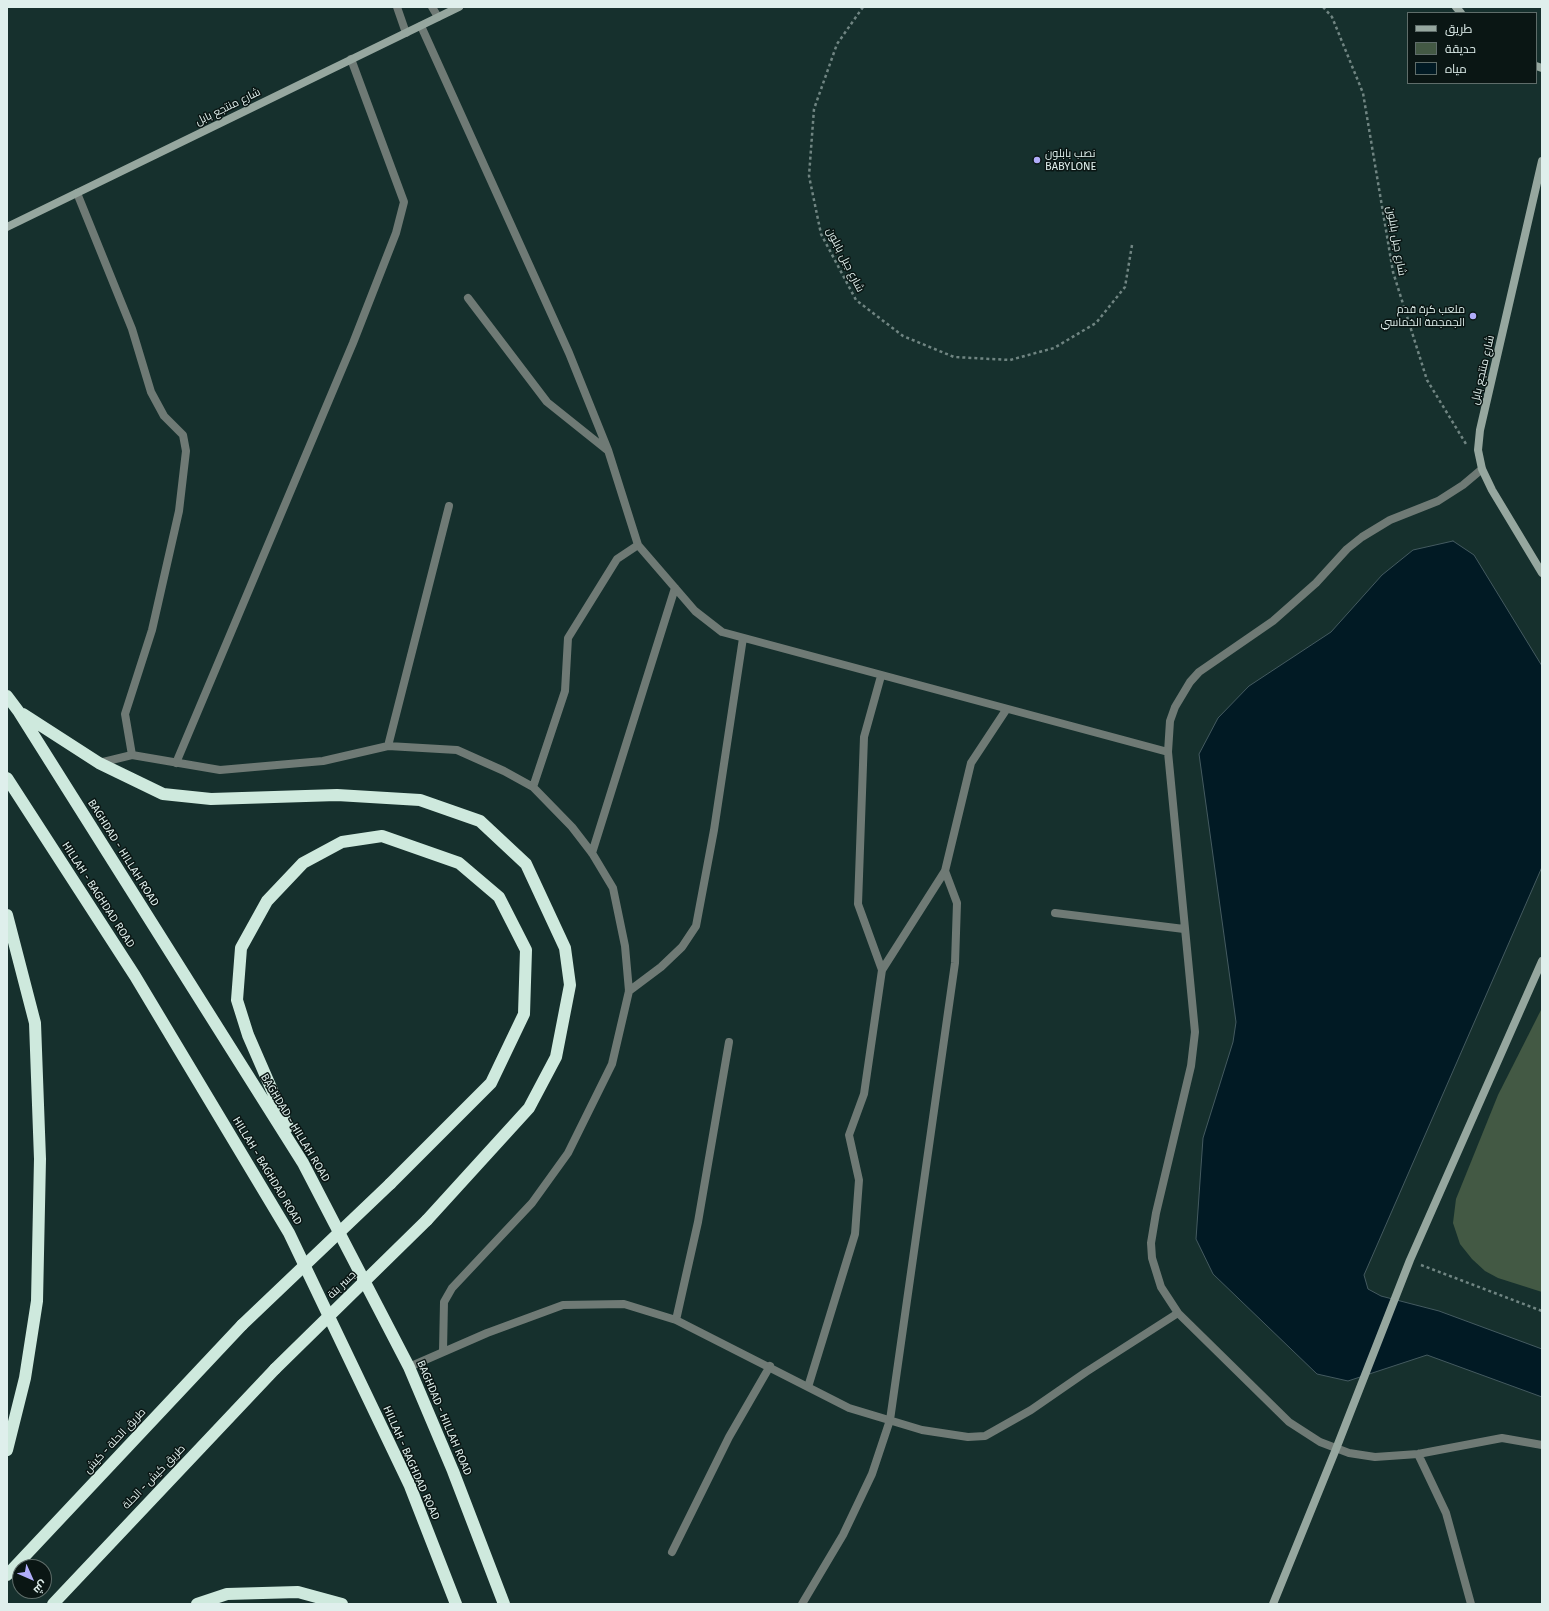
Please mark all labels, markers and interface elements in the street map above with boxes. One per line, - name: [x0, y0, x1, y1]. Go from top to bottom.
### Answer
- legend: [1407, 12, 1537, 84]
- text: طريق: [1445, 22, 1472, 36]
- text: حديقة: [1445, 42, 1476, 56]
- text: مياه: [1445, 62, 1467, 76]
- street label: شارع منتجع بابل: [193, 85, 263, 129]
- place label: نصب بابلون BABYLONE: [1045, 147, 1096, 173]
- marker: نصب بابلون BABYLONE: [1032, 155, 1042, 165]
- street label: شارع جبل بابلون: [1383, 205, 1409, 277]
- street label: شارع جبل بابلون: [823, 226, 867, 294]
- place label: ملعب كرة قدم الجمجمة الخماسي: [1381, 303, 1465, 329]
- marker: ملعب كرة قدم الجمجمة الخماسي: [1468, 311, 1478, 321]
- street label: شارع منتجع بابل: [1469, 334, 1497, 406]
- street label: BAGHDAD - HILLAH ROAD: [85, 797, 161, 909]
- street label: HILLAH - BAGHDAD ROAD: [59, 840, 137, 950]
- street label: BAGHDAD - HILLAH ROAD: [257, 1072, 333, 1184]
- street label: HILLAH - BAGHDAD ROAD: [229, 1115, 305, 1227]
- street label: جسر بتة: [325, 1268, 359, 1302]
- street label: BAGHDAD - HILLAH ROAD: [414, 1358, 474, 1478]
- street label: HILLAH - BAGHDAD ROAD: [380, 1404, 442, 1522]
- street label: طريق الحلة - كيش: [81, 1406, 149, 1476]
- street label: طريق كيش - الحلة: [120, 1442, 188, 1512]
- north arrow: [12, 1559, 52, 1599]
- text: ش: [31, 1578, 50, 1597]

